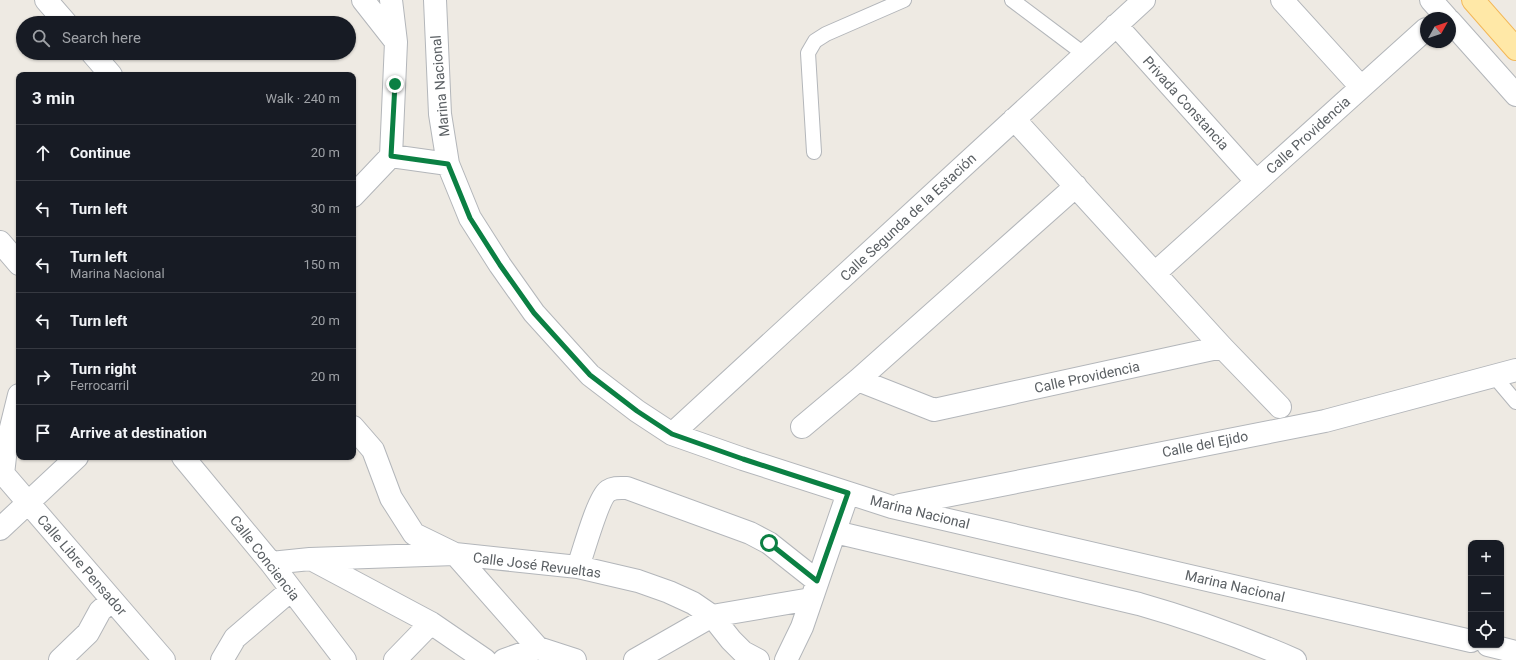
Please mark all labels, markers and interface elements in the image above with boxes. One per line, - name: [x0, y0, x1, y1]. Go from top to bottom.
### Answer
- north arrow: [1420, 12, 1456, 48]
- search box: [16, 16, 356, 60]
- icon: search: [30, 27, 52, 49]
- text: Search here: [62, 29, 141, 47]
- street label: Marina Nacional: [428, 35, 452, 137]
- street label: Privada Constancia: [1140, 53, 1232, 153]
- route end: [386, 75, 404, 93]
- text: 3 min: [32, 88, 75, 108]
- text: Walk · 240 m: [265, 91, 340, 106]
- street label: Calle Providencia: [1263, 93, 1353, 177]
- icon: ahead: [32, 142, 54, 164]
- text: Continue: [70, 144, 131, 162]
- text: 20 m: [311, 145, 340, 160]
- street label: Calle Segunda de la Estación: [837, 150, 979, 284]
- icon: left: [32, 198, 54, 220]
- text: Turn left: [70, 200, 127, 218]
- text: 30 m: [311, 201, 340, 216]
- text: Turn left: [70, 248, 127, 266]
- icon: left: [32, 254, 54, 276]
- text: 150 m: [303, 257, 340, 272]
- text: Marina Nacional: [70, 266, 165, 281]
- icon: left: [32, 310, 54, 332]
- text: Turn left: [70, 312, 127, 330]
- text: 20 m: [311, 313, 340, 328]
- street label: Calle Providencia: [1033, 358, 1141, 396]
- text: Turn right: [70, 360, 136, 378]
- icon: right: [32, 366, 54, 388]
- text: 20 m: [311, 369, 340, 384]
- text: Ferrocarril: [70, 378, 129, 393]
- icon: arrive: [32, 422, 54, 444]
- text: Arrive at destination: [70, 424, 207, 442]
- street label: Calle del Ejido: [1161, 428, 1249, 460]
- street label: Marina Nacional: [869, 492, 971, 532]
- street label: Calle Libre Pensador: [34, 511, 130, 619]
- street label: Calle Conciencia: [227, 512, 303, 604]
- route start: [760, 534, 778, 552]
- map controls: [1468, 540, 1504, 648]
- button: +: [1468, 540, 1504, 576]
- street label: Calle José Revueltas: [472, 549, 602, 581]
- street label: Marina Nacional: [1184, 567, 1286, 605]
- button: −: [1468, 576, 1504, 612]
- button: locate: [1468, 612, 1504, 648]

